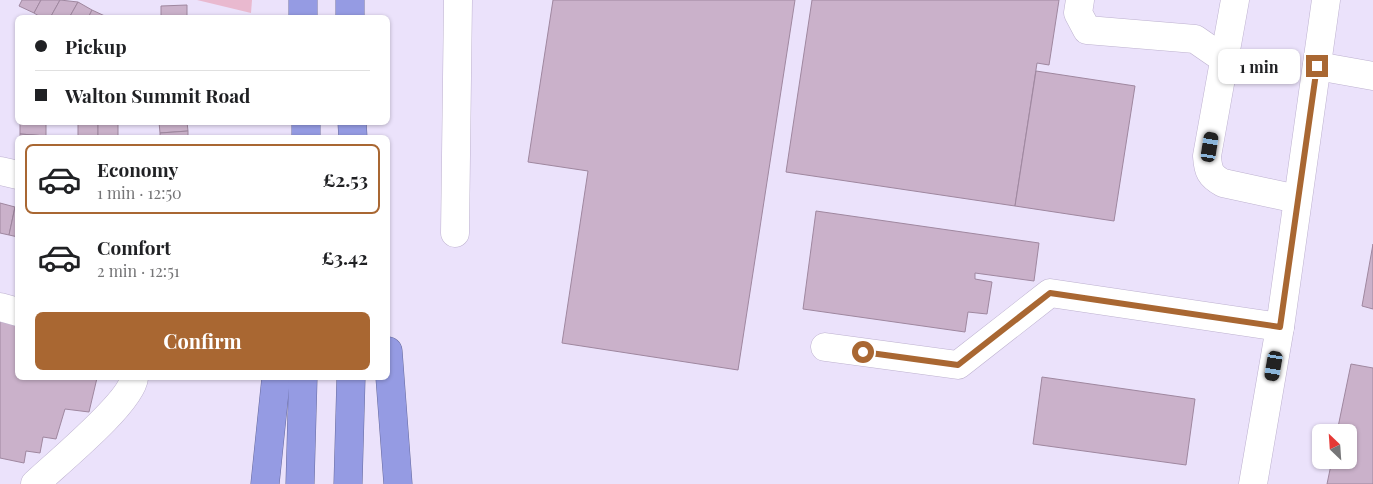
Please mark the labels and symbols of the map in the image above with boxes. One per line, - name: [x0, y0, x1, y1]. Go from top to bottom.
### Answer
- callout: 1 min: [1217, 48, 1300, 84]
- route end: [1306, 55, 1328, 77]
- car: [1200, 131, 1219, 163]
- route start: [852, 341, 874, 363]
- car: [1264, 350, 1283, 382]
- north arrow: [1312, 424, 1358, 469]

